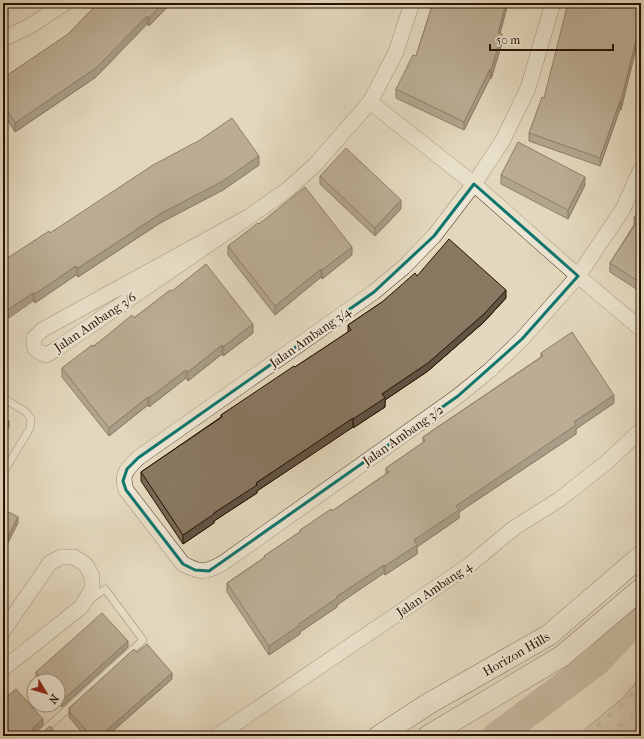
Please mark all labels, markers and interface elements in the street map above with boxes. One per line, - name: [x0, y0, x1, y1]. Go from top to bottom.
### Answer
- scale bar: [490, 26, 613, 52]
- text: 50 m: [496, 33, 520, 47]
- street label: Jalan Ambang 3/6: [50, 289, 140, 355]
- street label: Jalan Ambang 3/4: [266, 303, 354, 371]
- street label: Jalan Ambang 3/2: [359, 401, 446, 469]
- street label: Jalan Ambang 4: [393, 558, 475, 620]
- street label: Horizon Hills: [480, 629, 552, 679]
- north arrow: [26, 673, 66, 713]
- text: N: [45, 692, 61, 707]

